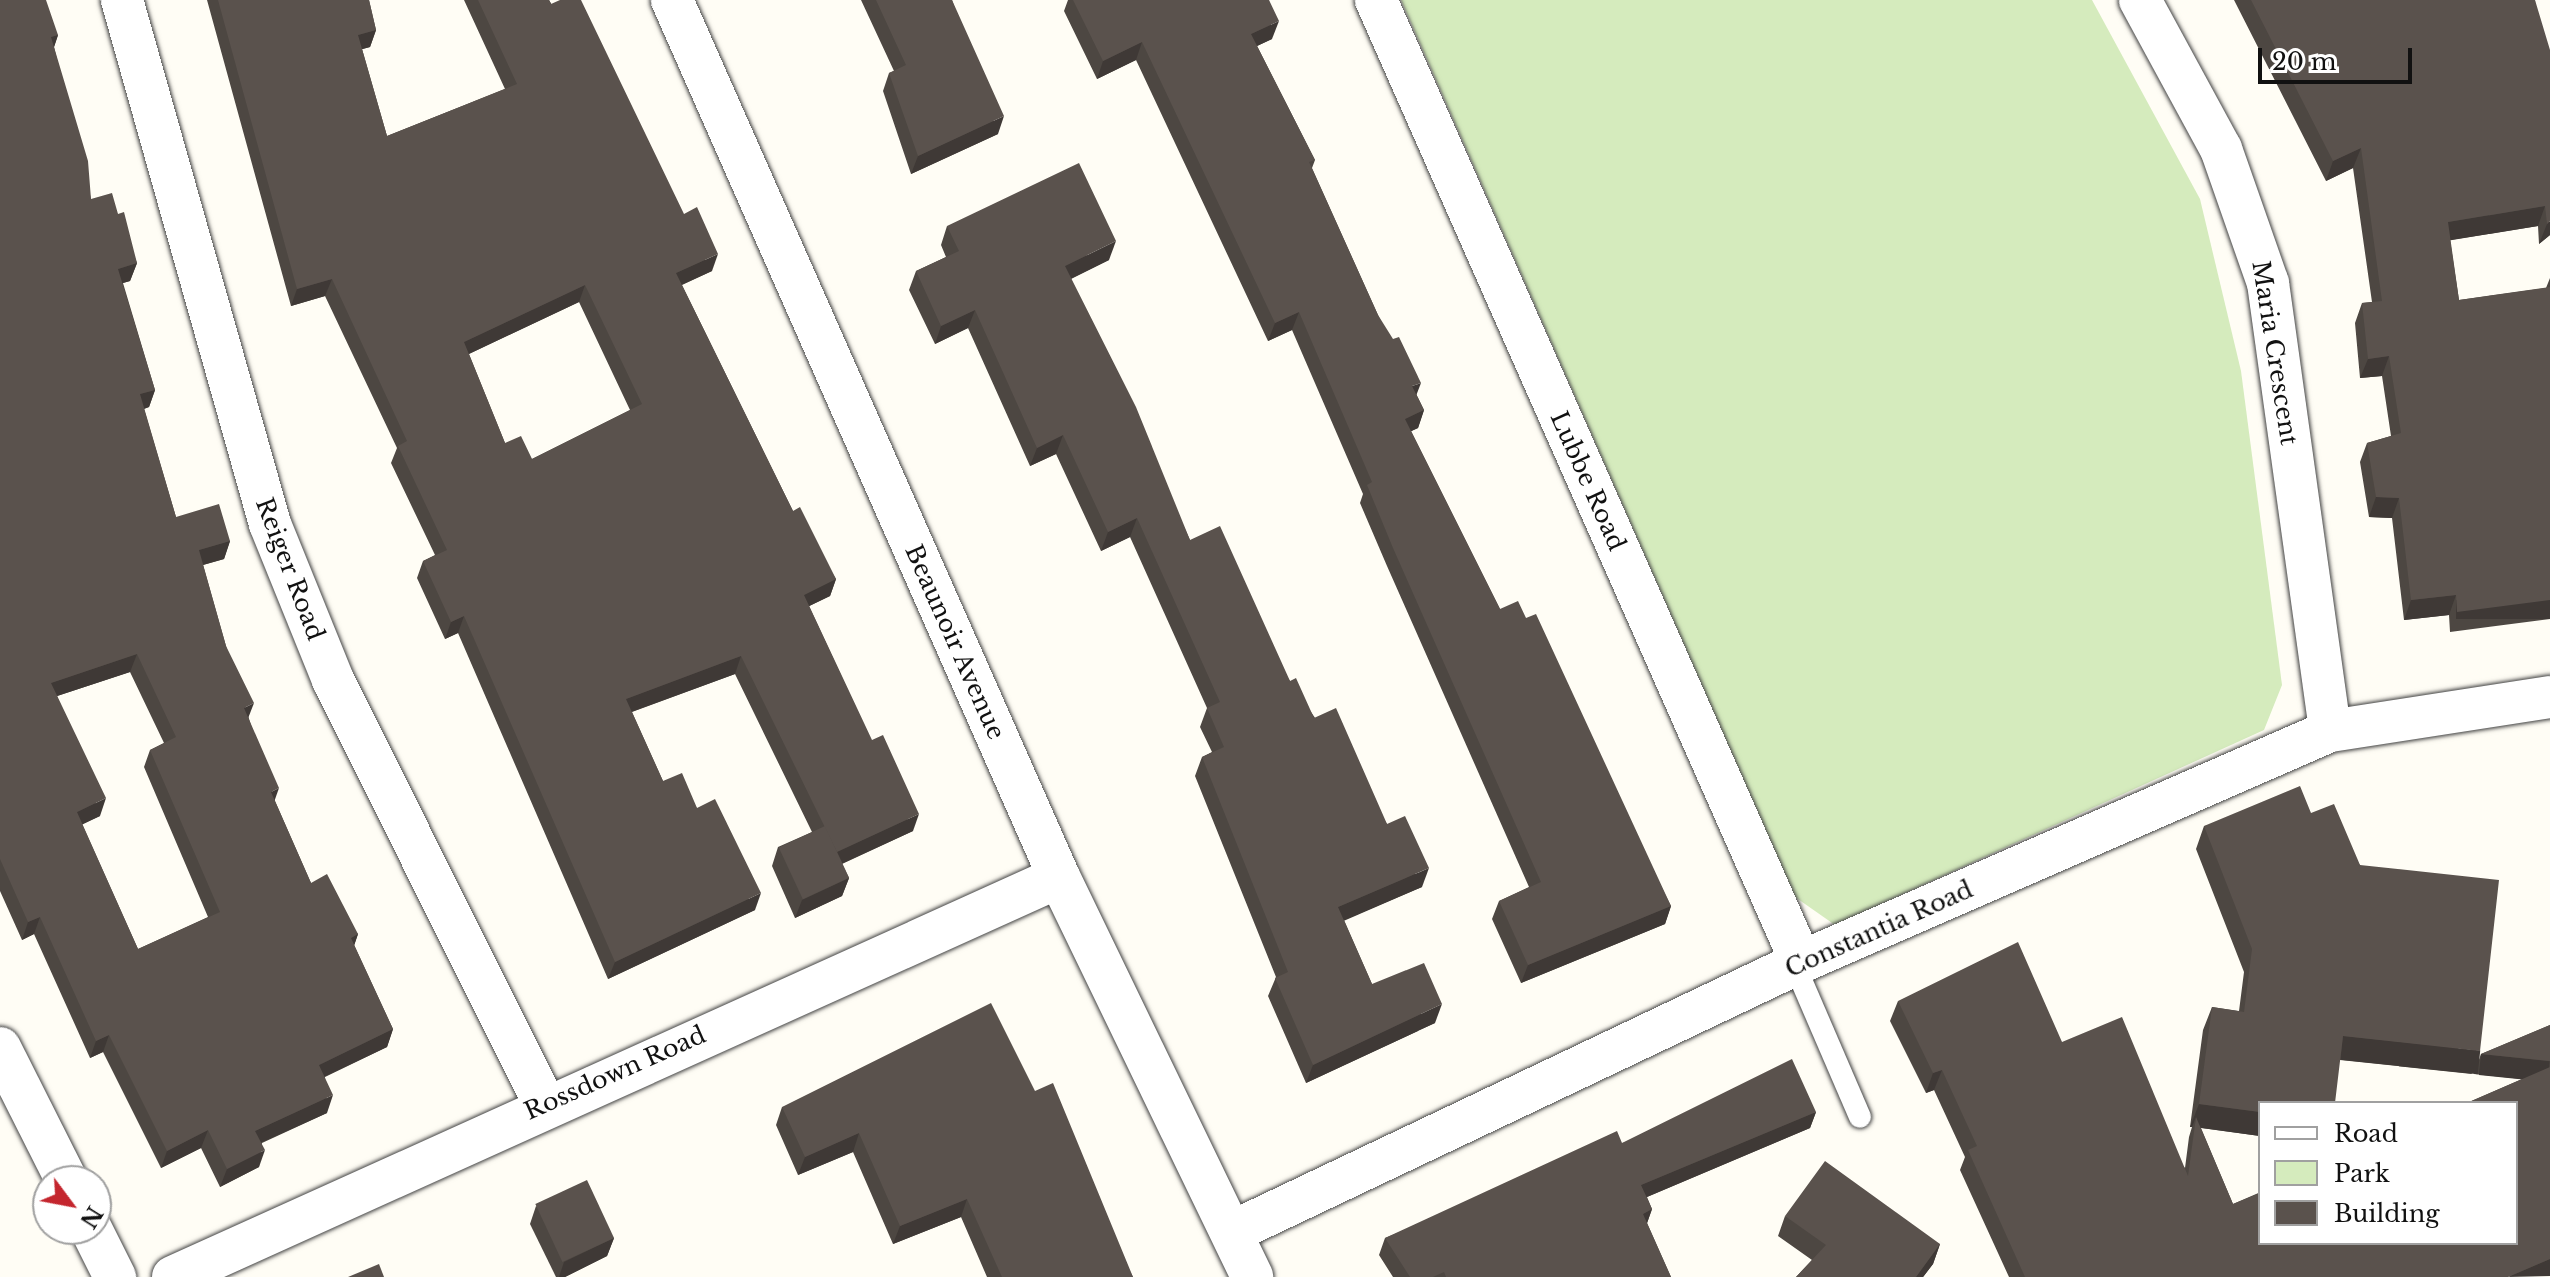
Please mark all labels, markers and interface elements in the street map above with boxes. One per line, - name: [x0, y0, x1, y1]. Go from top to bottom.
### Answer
- scale bar: [2262, 32, 2416, 82]
- text: 20 m: [2272, 47, 2337, 76]
- street label: Maria Crescent: [2246, 259, 2304, 447]
- street label: Lubbe Road: [1544, 407, 1632, 555]
- street label: Reiger Road: [250, 493, 330, 645]
- street label: Beaunoir Avenue: [899, 539, 1011, 745]
- street label: Constantia Road: [1781, 875, 1977, 983]
- street label: Rossdown Road: [520, 1020, 710, 1126]
- legend: [2258, 1101, 2518, 1245]
- text: Road: [2334, 1119, 2398, 1148]
- text: Park: [2334, 1159, 2390, 1188]
- north arrow: [32, 1165, 112, 1245]
- text: Building: [2334, 1199, 2440, 1228]
- text: N: [74, 1201, 108, 1233]

